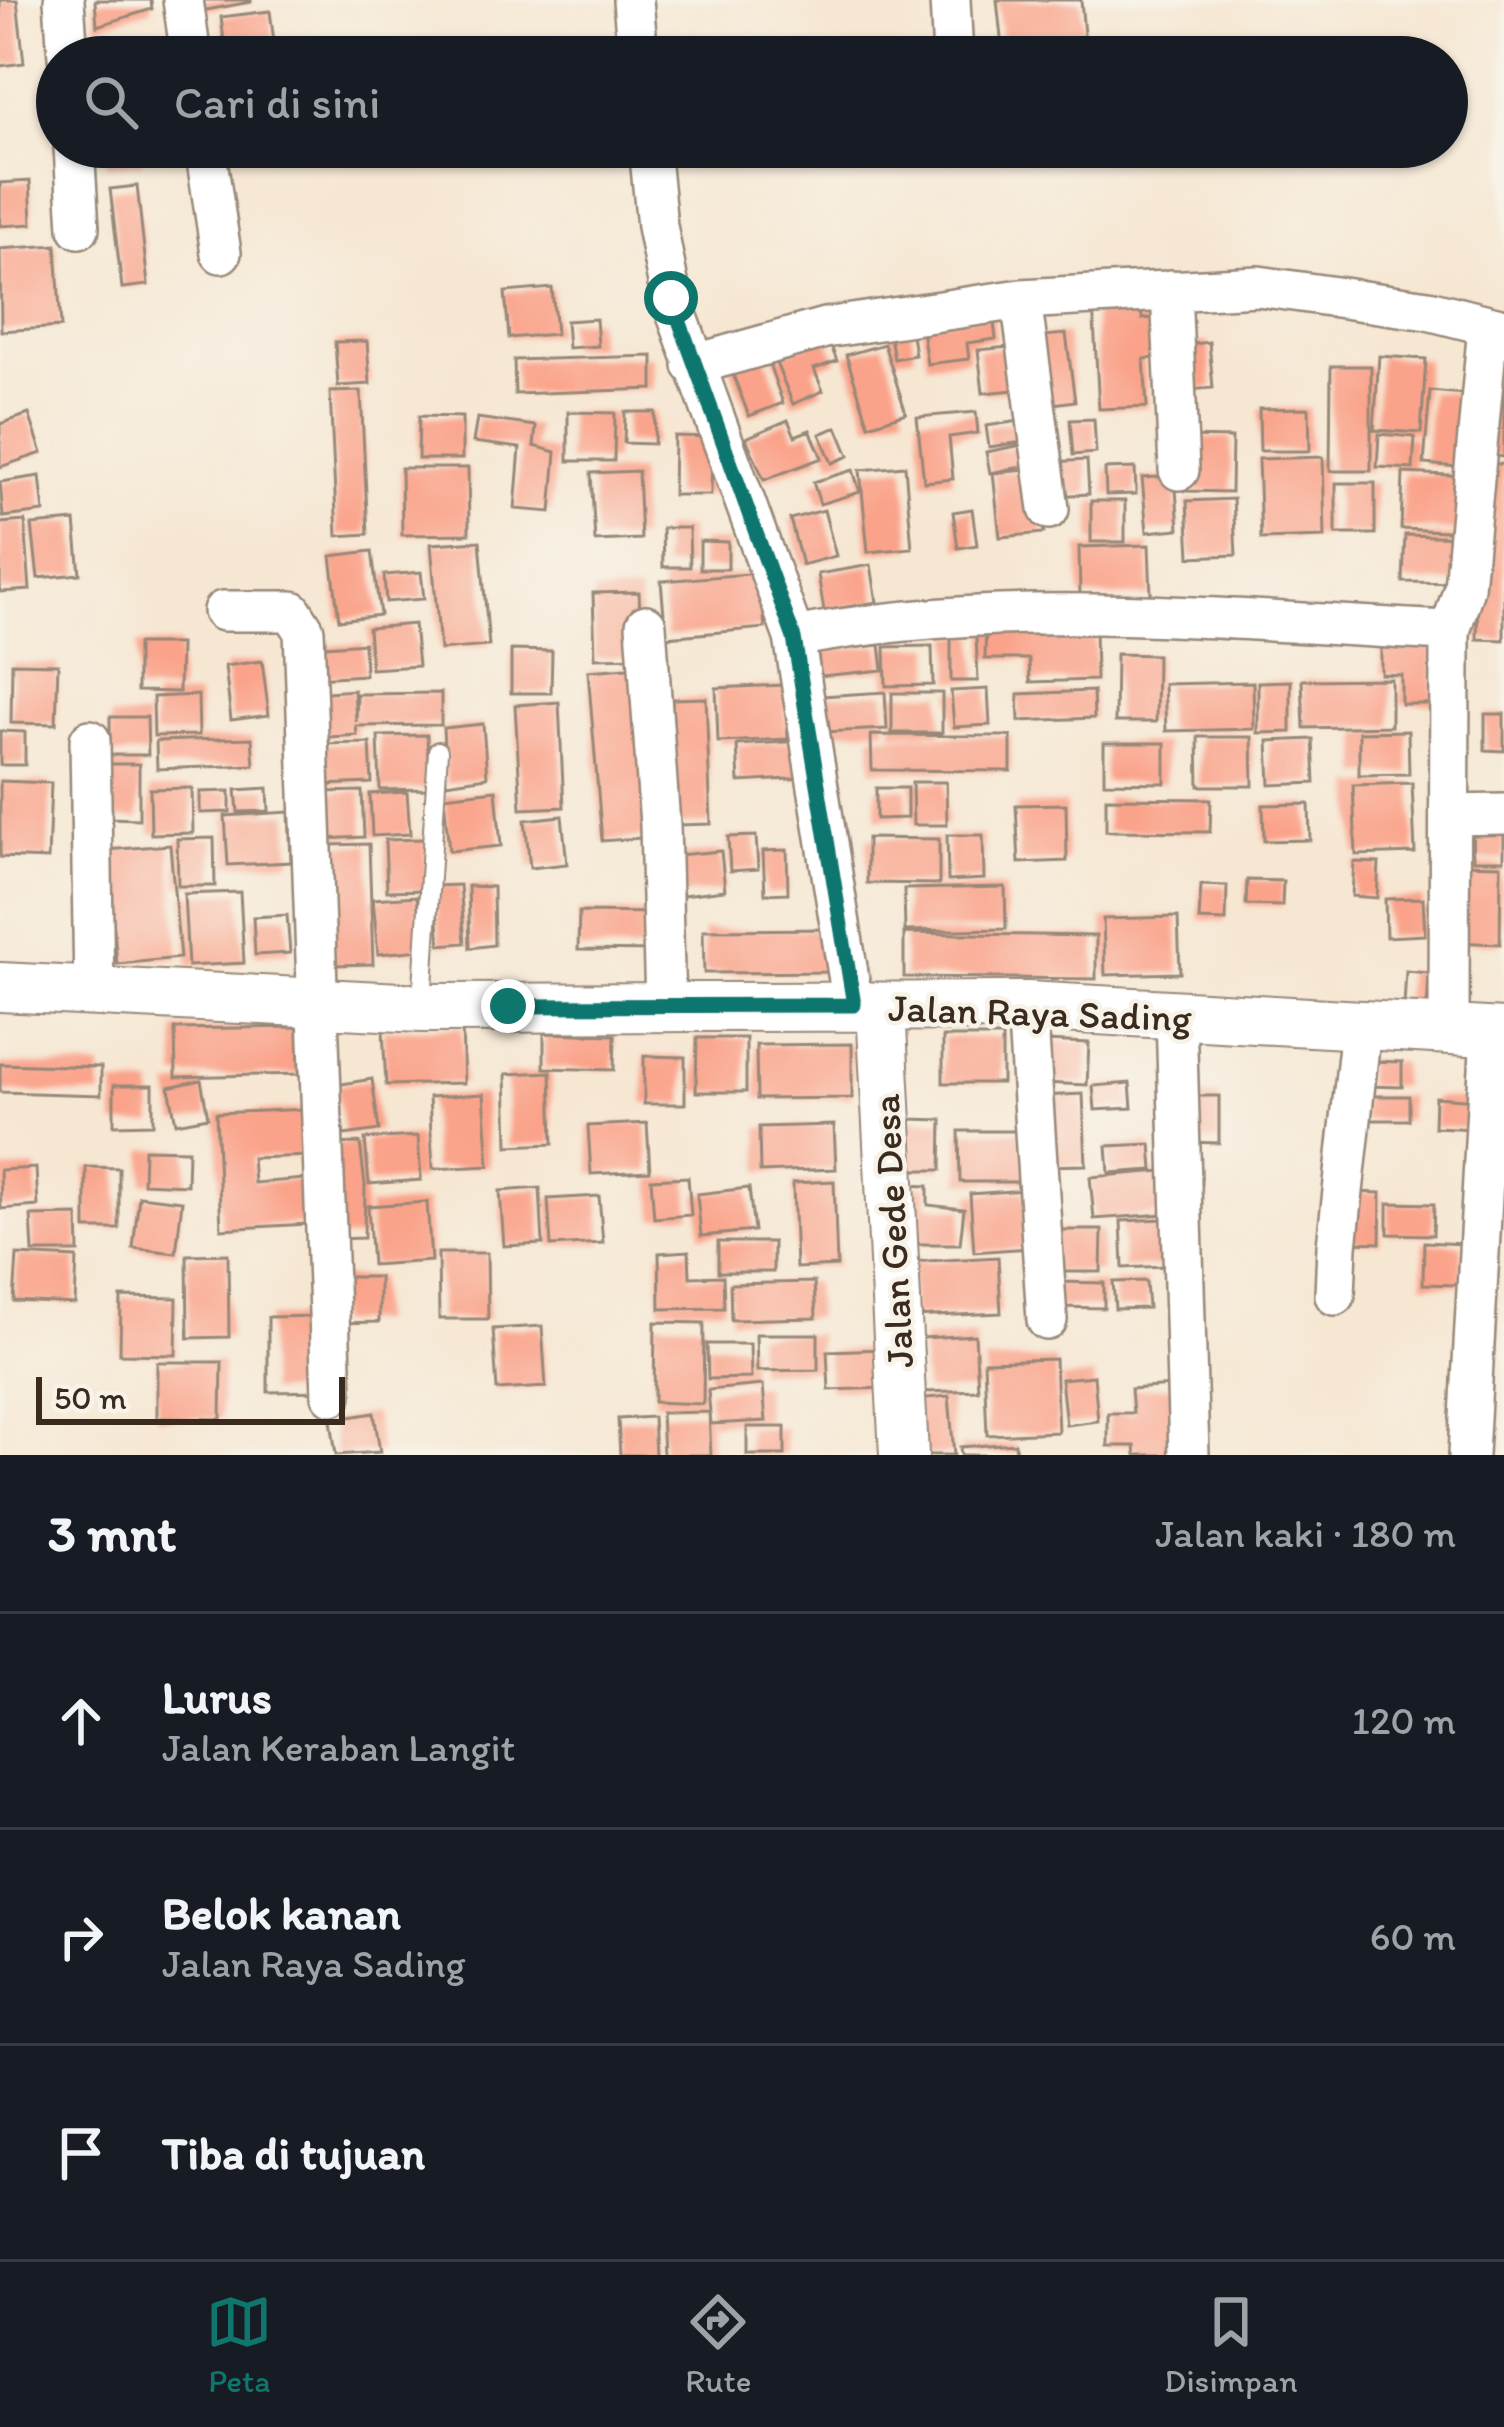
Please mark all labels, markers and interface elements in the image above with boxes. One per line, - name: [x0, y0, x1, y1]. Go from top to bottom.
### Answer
- search box: [36, 36, 1468, 168]
- icon: search: [78, 69, 144, 135]
- text: Cari di sini: [174, 75, 380, 129]
- route start: [644, 271, 698, 325]
- route end: [481, 979, 535, 1033]
- street label: Jalan Raya Sading: [887, 984, 1193, 1041]
- street label: Jalan Gede Desa: [862, 1093, 923, 1369]
- scale bar: [36, 1371, 345, 1424]
- text: 50 m: [54, 1378, 127, 1417]
- text: 3 mnt: [48, 1503, 177, 1564]
- text: Jalan kaki · 180 m: [1155, 1510, 1456, 1557]
- text: Lurus: [162, 1670, 272, 1724]
- icon: ahead: [48, 1688, 114, 1754]
- text: 120 m: [1352, 1697, 1456, 1744]
- text: Jalan Keraban Langit: [162, 1724, 515, 1771]
- text: Belok kanan: [162, 1886, 401, 1940]
- icon: right: [48, 1904, 114, 1970]
- text: 60 m: [1370, 1913, 1456, 1960]
- text: Jalan Raya Sading: [162, 1940, 466, 1987]
- icon: arrive: [48, 2120, 114, 2186]
- text: Tiba di tujuan: [162, 2126, 425, 2180]
- tab: Peta: [206, 2289, 272, 2400]
- tab: Rute: [685, 2289, 752, 2400]
- tab: Disimpan: [1164, 2289, 1298, 2400]

